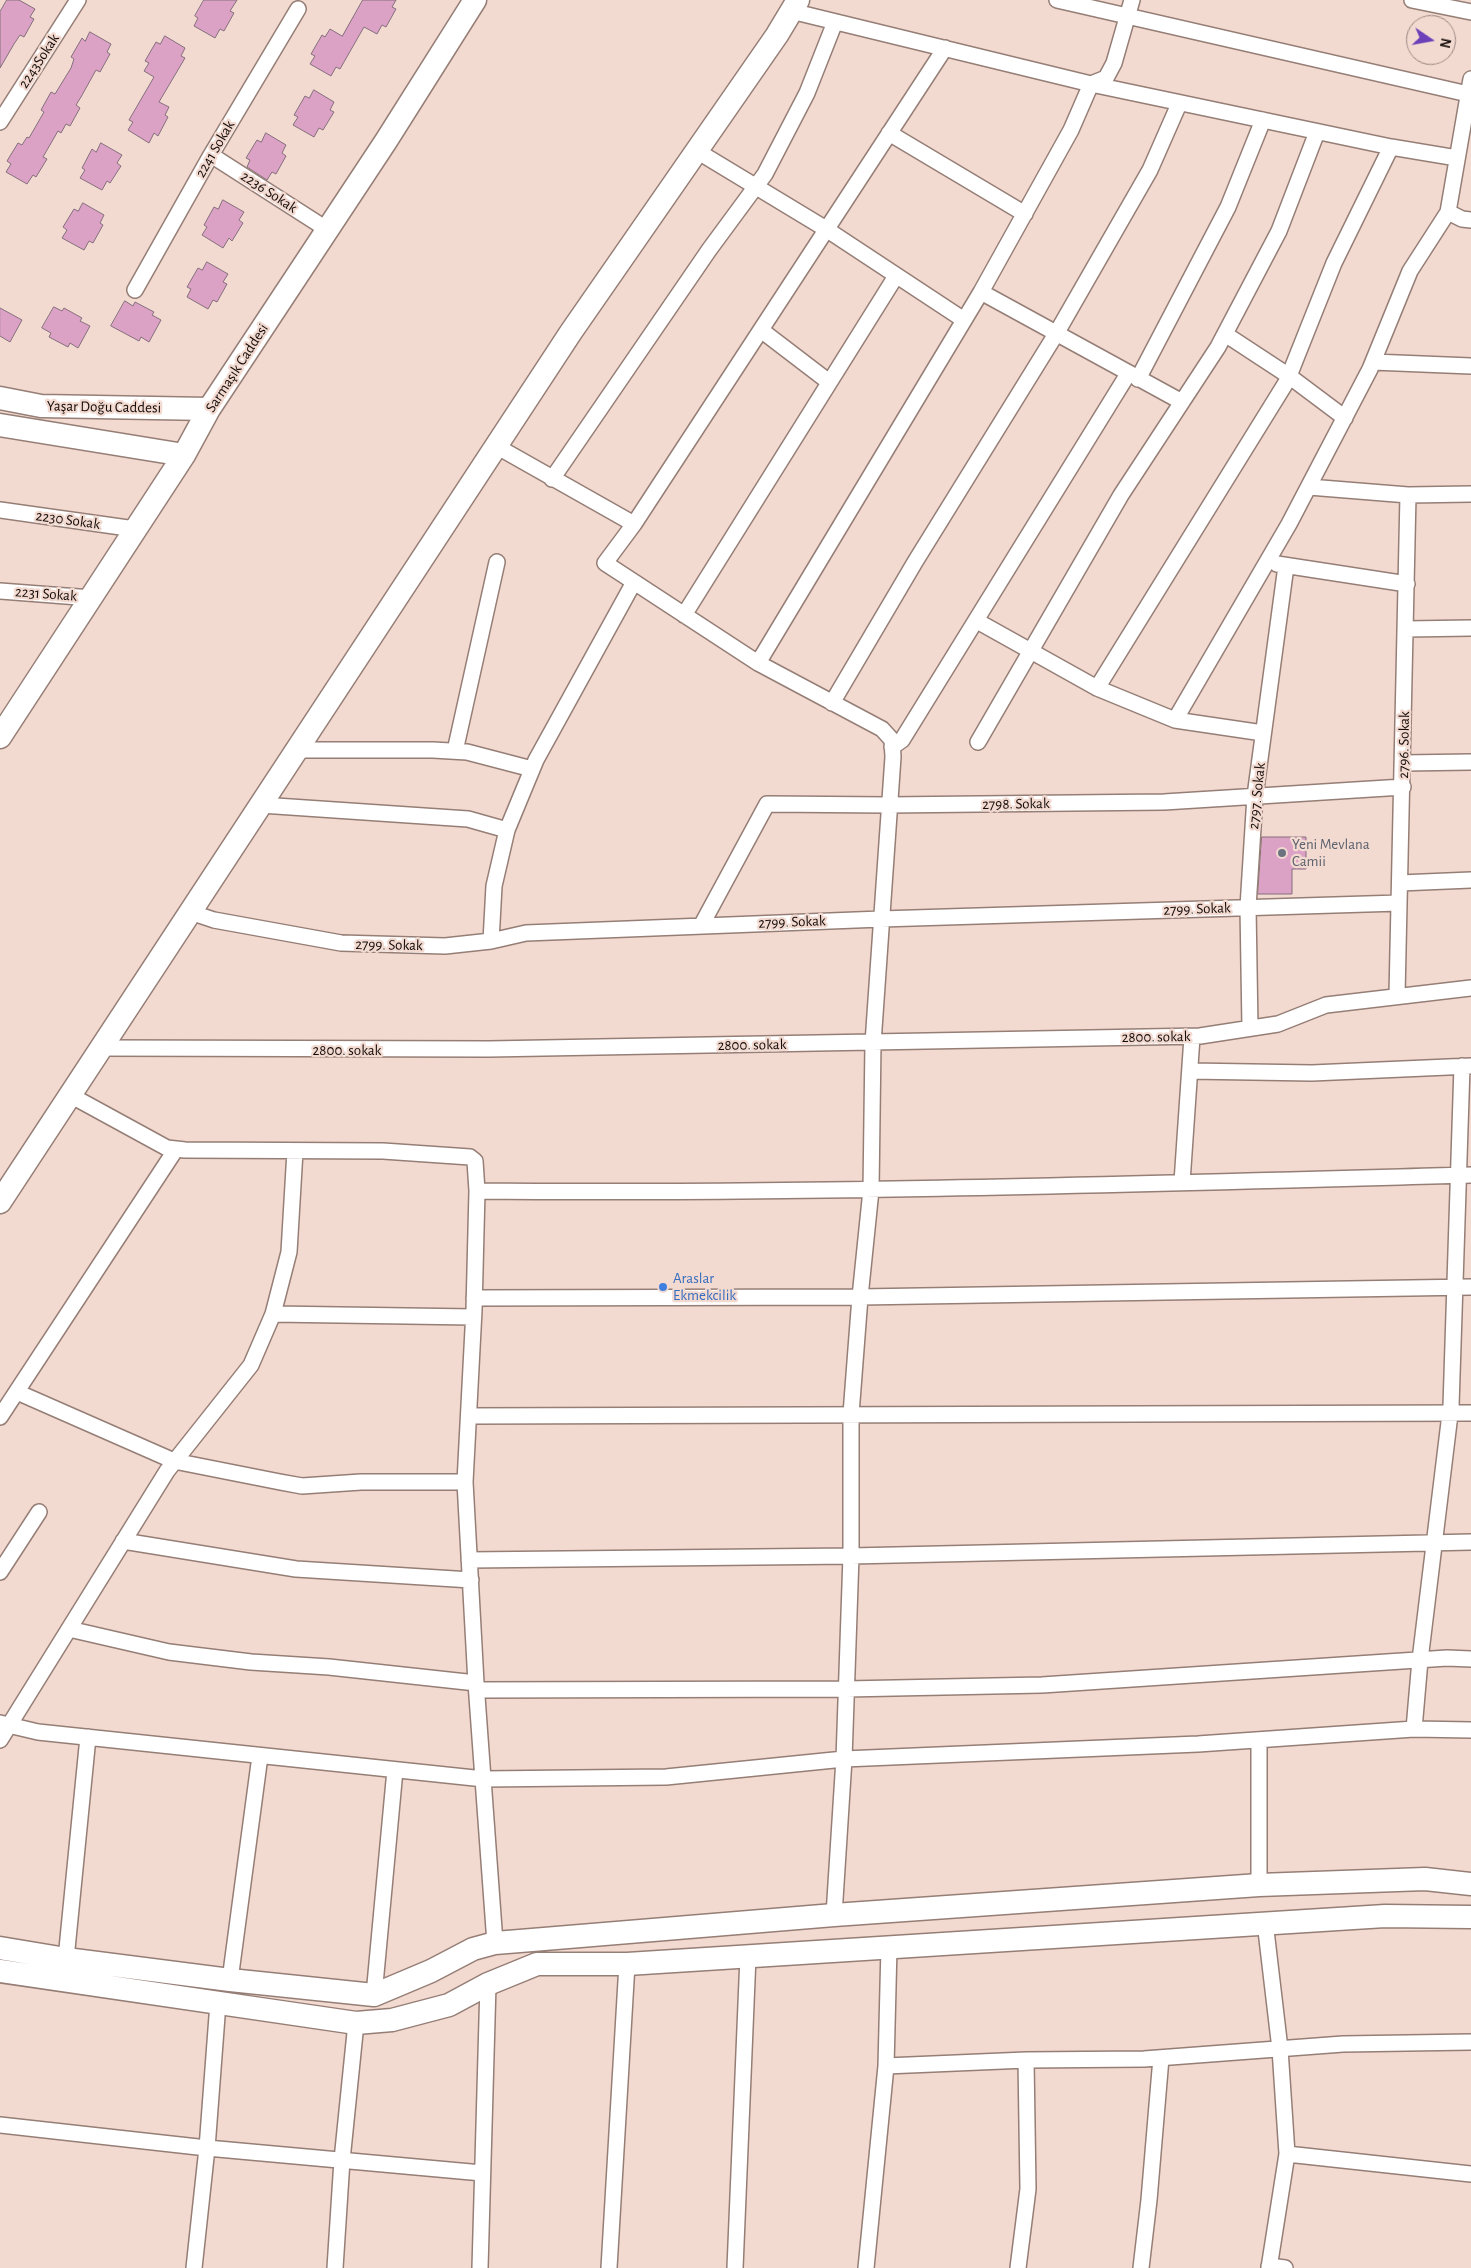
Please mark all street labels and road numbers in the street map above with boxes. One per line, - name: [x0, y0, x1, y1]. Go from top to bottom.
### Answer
- street label: 2243Sokak: [15, 30, 63, 92]
- street label: 2241 Sokak: [191, 117, 239, 181]
- street label: 2236 Sokak: [237, 167, 301, 217]
- street label: Sarmaşık Caddesi: [202, 320, 272, 416]
- street label: Yaşar Doğu Caddesi: [47, 397, 161, 417]
- street label: 2230 Sokak: [35, 507, 101, 533]
- street label: 2231 Sokak: [14, 583, 78, 605]
- street label: 2796. Sokak: [1394, 711, 1414, 779]
- street label: 2797. Sokak: [1245, 762, 1269, 830]
- street label: 2798. Sokak: [982, 794, 1050, 814]
- street label: 2799. Sokak: [1163, 899, 1231, 919]
- street label: 2799. Sokak: [758, 912, 826, 932]
- street label: 2799. Sokak: [355, 935, 423, 955]
- street label: 2800. sokak: [1121, 1027, 1191, 1047]
- street label: 2800. sokak: [717, 1035, 787, 1055]
- street label: 2800. sokak: [313, 1041, 381, 1059]

